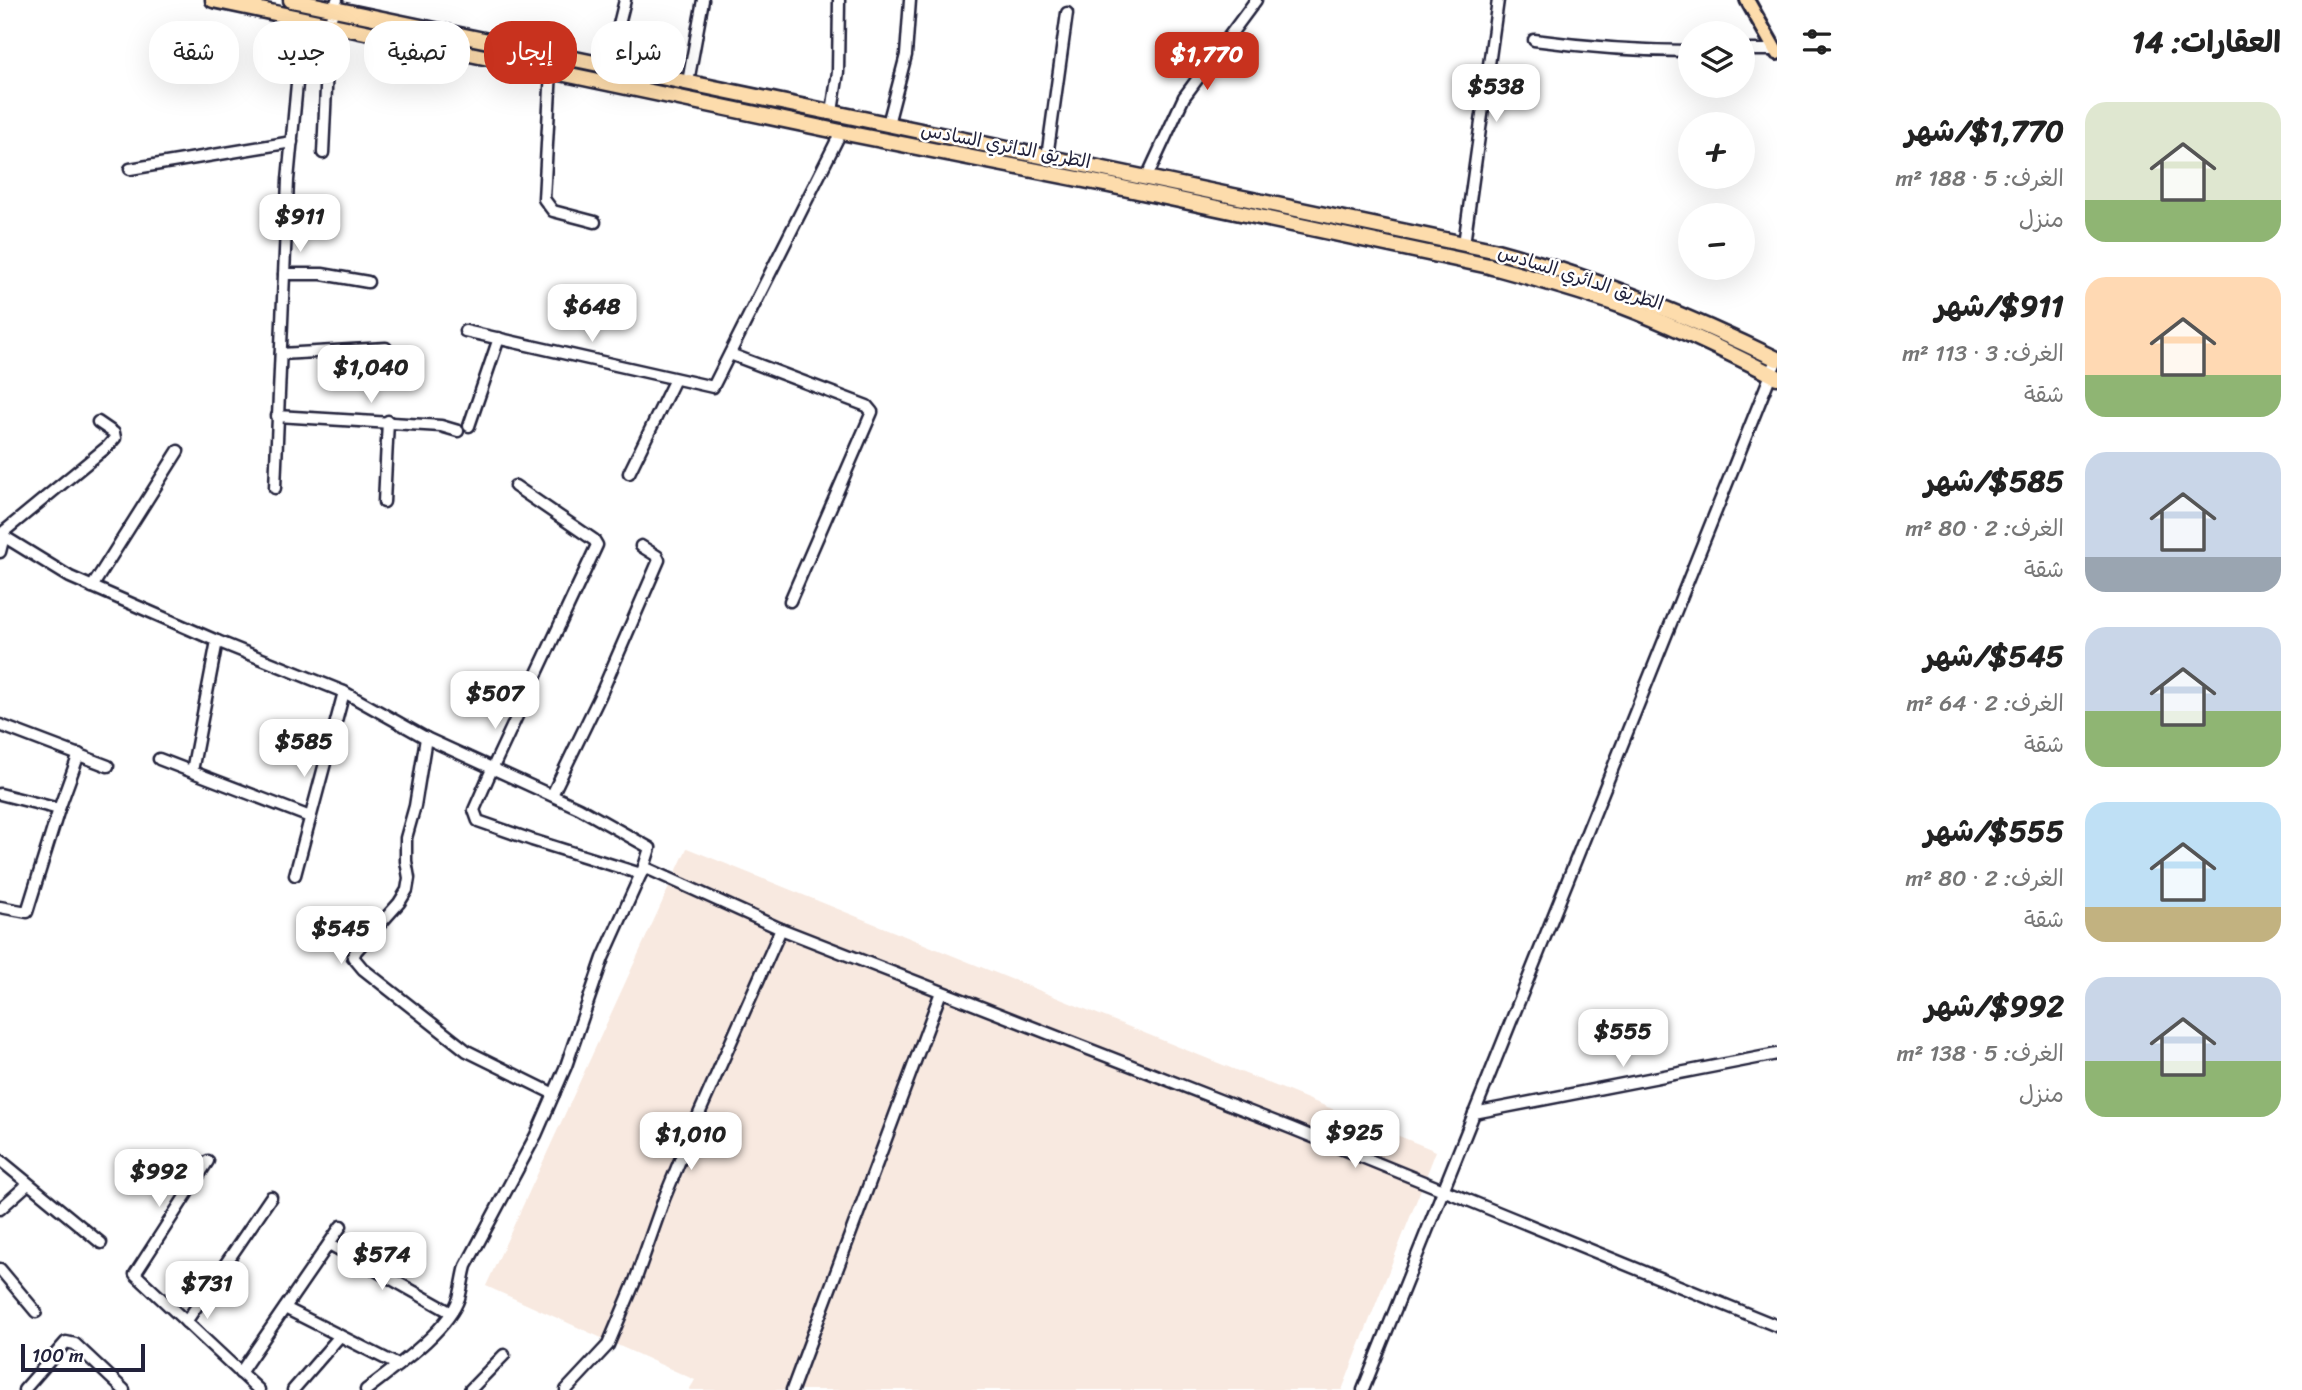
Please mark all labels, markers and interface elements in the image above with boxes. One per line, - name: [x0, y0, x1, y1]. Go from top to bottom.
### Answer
- text: العقارات: 14: [2132, 15, 2281, 69]
- chip: شقة: [149, 21, 239, 84]
- chip: جديد: [253, 21, 350, 84]
- chip: تصفية: [364, 21, 470, 84]
- chip: إيجار: [484, 21, 577, 84]
- chip: شراء: [591, 21, 686, 84]
- map controls: [1678, 21, 1755, 280]
- button: layers: [1678, 21, 1755, 98]
- icon: filters: [1798, 23, 1836, 61]
- pin: $1,770: [1150, 32, 1264, 92]
- text: $1,770: [1171, 34, 1243, 75]
- pin: $538: [1455, 64, 1537, 124]
- text: $538: [1468, 66, 1524, 107]
- text: $1,770/شهر: [1905, 104, 2064, 158]
- button: +: [1678, 112, 1755, 189]
- street label: الطريق الدائري السادس: [918, 113, 1094, 178]
- icon: home: [2141, 130, 2225, 214]
- text: الغرف: 5 · 188 m²: [1896, 158, 2064, 199]
- pin: $911: [259, 194, 341, 254]
- text: $911: [275, 196, 325, 237]
- text: منزل: [2019, 199, 2064, 240]
- button: −: [1678, 203, 1755, 280]
- street label: الطريق الدائري السادس: [1494, 235, 1668, 320]
- text: $911/شهر: [1935, 279, 2064, 333]
- pin: $648: [551, 284, 633, 344]
- text: $648: [564, 286, 620, 327]
- icon: home: [2141, 305, 2225, 389]
- text: الغرف: 3 · 113 m²: [1902, 333, 2064, 374]
- pin: $1,040: [314, 346, 428, 405]
- text: $1,040: [334, 347, 408, 388]
- text: شقة: [2024, 374, 2064, 415]
- text: $585/شهر: [1924, 454, 2064, 508]
- icon: home: [2141, 480, 2225, 564]
- text: الغرف: 2 · 80 m²: [1906, 508, 2064, 549]
- text: شقة: [2024, 549, 2064, 590]
- text: $545/شهر: [1924, 629, 2064, 683]
- icon: home: [2141, 655, 2225, 739]
- pin: $507: [454, 672, 536, 731]
- text: $507: [466, 673, 524, 714]
- text: الغرف: 2 · 64 m²: [1906, 683, 2064, 724]
- pin: $585: [263, 720, 345, 779]
- text: $585: [275, 721, 333, 762]
- text: شقة: [2024, 724, 2064, 765]
- text: $555/شهر: [1924, 804, 2064, 858]
- icon: home: [2141, 830, 2225, 914]
- text: الغرف: 2 · 80 m²: [1906, 858, 2064, 899]
- text: شقة: [2024, 899, 2064, 940]
- pin: $545: [300, 906, 382, 966]
- text: $545: [312, 908, 370, 949]
- text: $992/شهر: [1925, 979, 2064, 1033]
- icon: home: [2141, 1005, 2225, 1089]
- pin: $555: [1582, 1010, 1664, 1069]
- text: $555: [1594, 1011, 1652, 1052]
- text: الغرف: 5 · 138 m²: [1897, 1033, 2064, 1074]
- text: منزل: [2019, 1074, 2064, 1115]
- pin: $925: [1314, 1110, 1396, 1170]
- pin: $1,010: [634, 1112, 748, 1172]
- text: $925: [1327, 1112, 1383, 1153]
- text: $1,010: [656, 1114, 726, 1155]
- pin: $992: [118, 1150, 200, 1209]
- text: $992: [131, 1151, 188, 1192]
- pin: $574: [341, 1232, 423, 1292]
- text: $574: [353, 1234, 411, 1275]
- pin: $731: [166, 1262, 248, 1321]
- text: $731: [181, 1263, 233, 1304]
- text: 100 m: [32, 1339, 84, 1372]
- scale bar: [21, 1341, 145, 1373]

